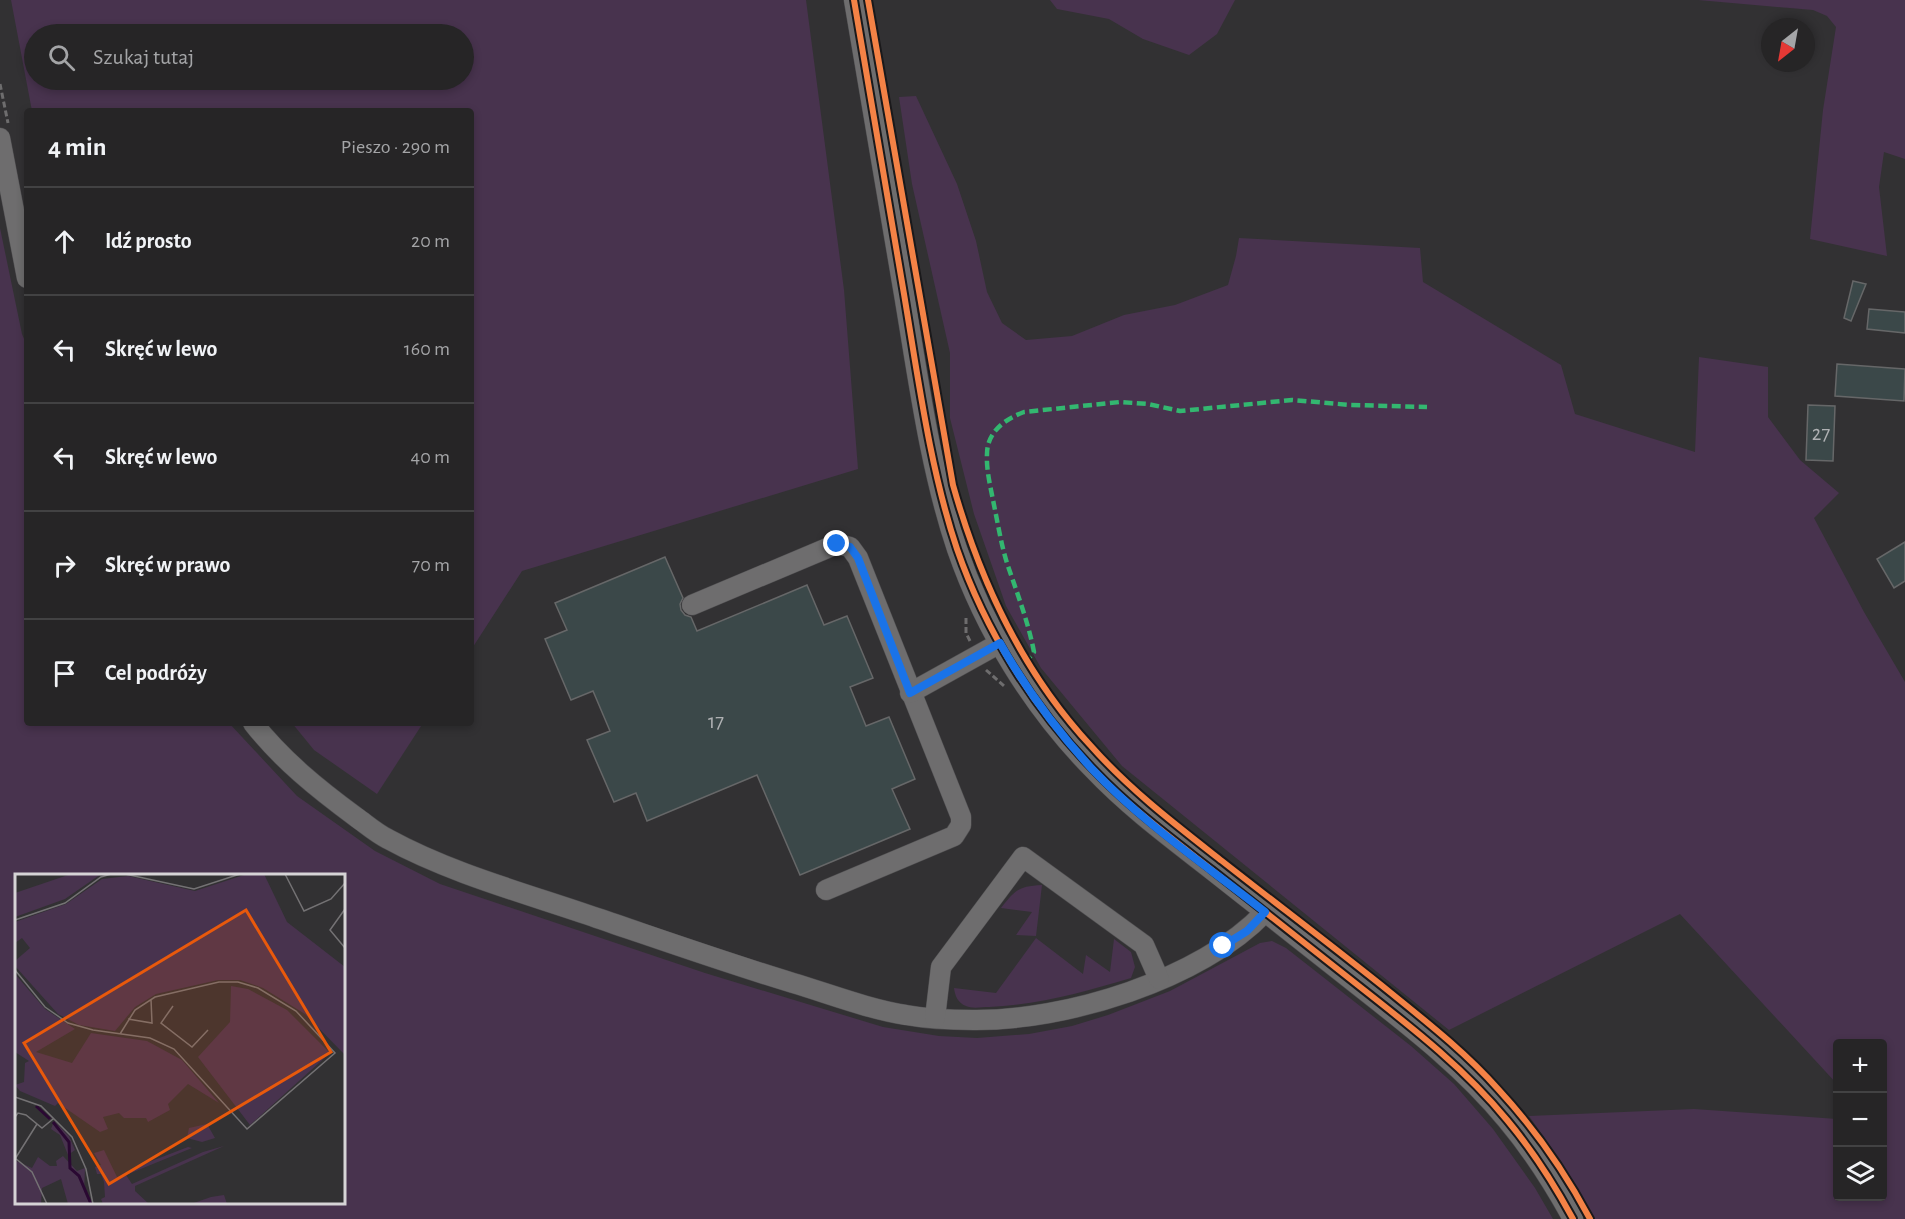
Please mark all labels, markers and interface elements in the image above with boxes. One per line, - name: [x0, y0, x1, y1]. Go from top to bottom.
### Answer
- north arrow: [1761, 18, 1815, 72]
- search box: [24, 24, 474, 90]
- icon: search: [45, 41, 78, 74]
- text: Szukaj tutaj: [93, 46, 194, 68]
- text: 4 min: [48, 134, 107, 160]
- text: Pieszo · 290 m: [341, 137, 450, 157]
- icon: ahead: [48, 225, 81, 258]
- text: Idź prosto: [105, 230, 192, 252]
- text: 20 m: [411, 231, 450, 251]
- icon: left: [48, 333, 81, 366]
- text: Skręć w lewo: [105, 338, 217, 360]
- text: 160 m: [404, 339, 450, 359]
- house number: 27: [1812, 423, 1830, 444]
- icon: left: [48, 441, 81, 474]
- text: Skręć w lewo: [105, 446, 217, 468]
- text: 40 m: [411, 447, 450, 467]
- route end: [823, 530, 849, 556]
- icon: right: [48, 549, 81, 582]
- text: Skręć w prawo: [105, 554, 230, 576]
- text: 70 m: [412, 555, 450, 575]
- icon: arrive: [48, 657, 81, 690]
- text: Cel podróży: [105, 662, 207, 684]
- house number: 17: [708, 711, 724, 732]
- inset map: [15, 874, 345, 1204]
- route start: [1209, 932, 1235, 958]
- map controls: [1833, 1039, 1887, 1201]
- button: +: [1833, 1039, 1887, 1093]
- button: −: [1833, 1093, 1887, 1147]
- button: layers: [1833, 1147, 1887, 1201]

